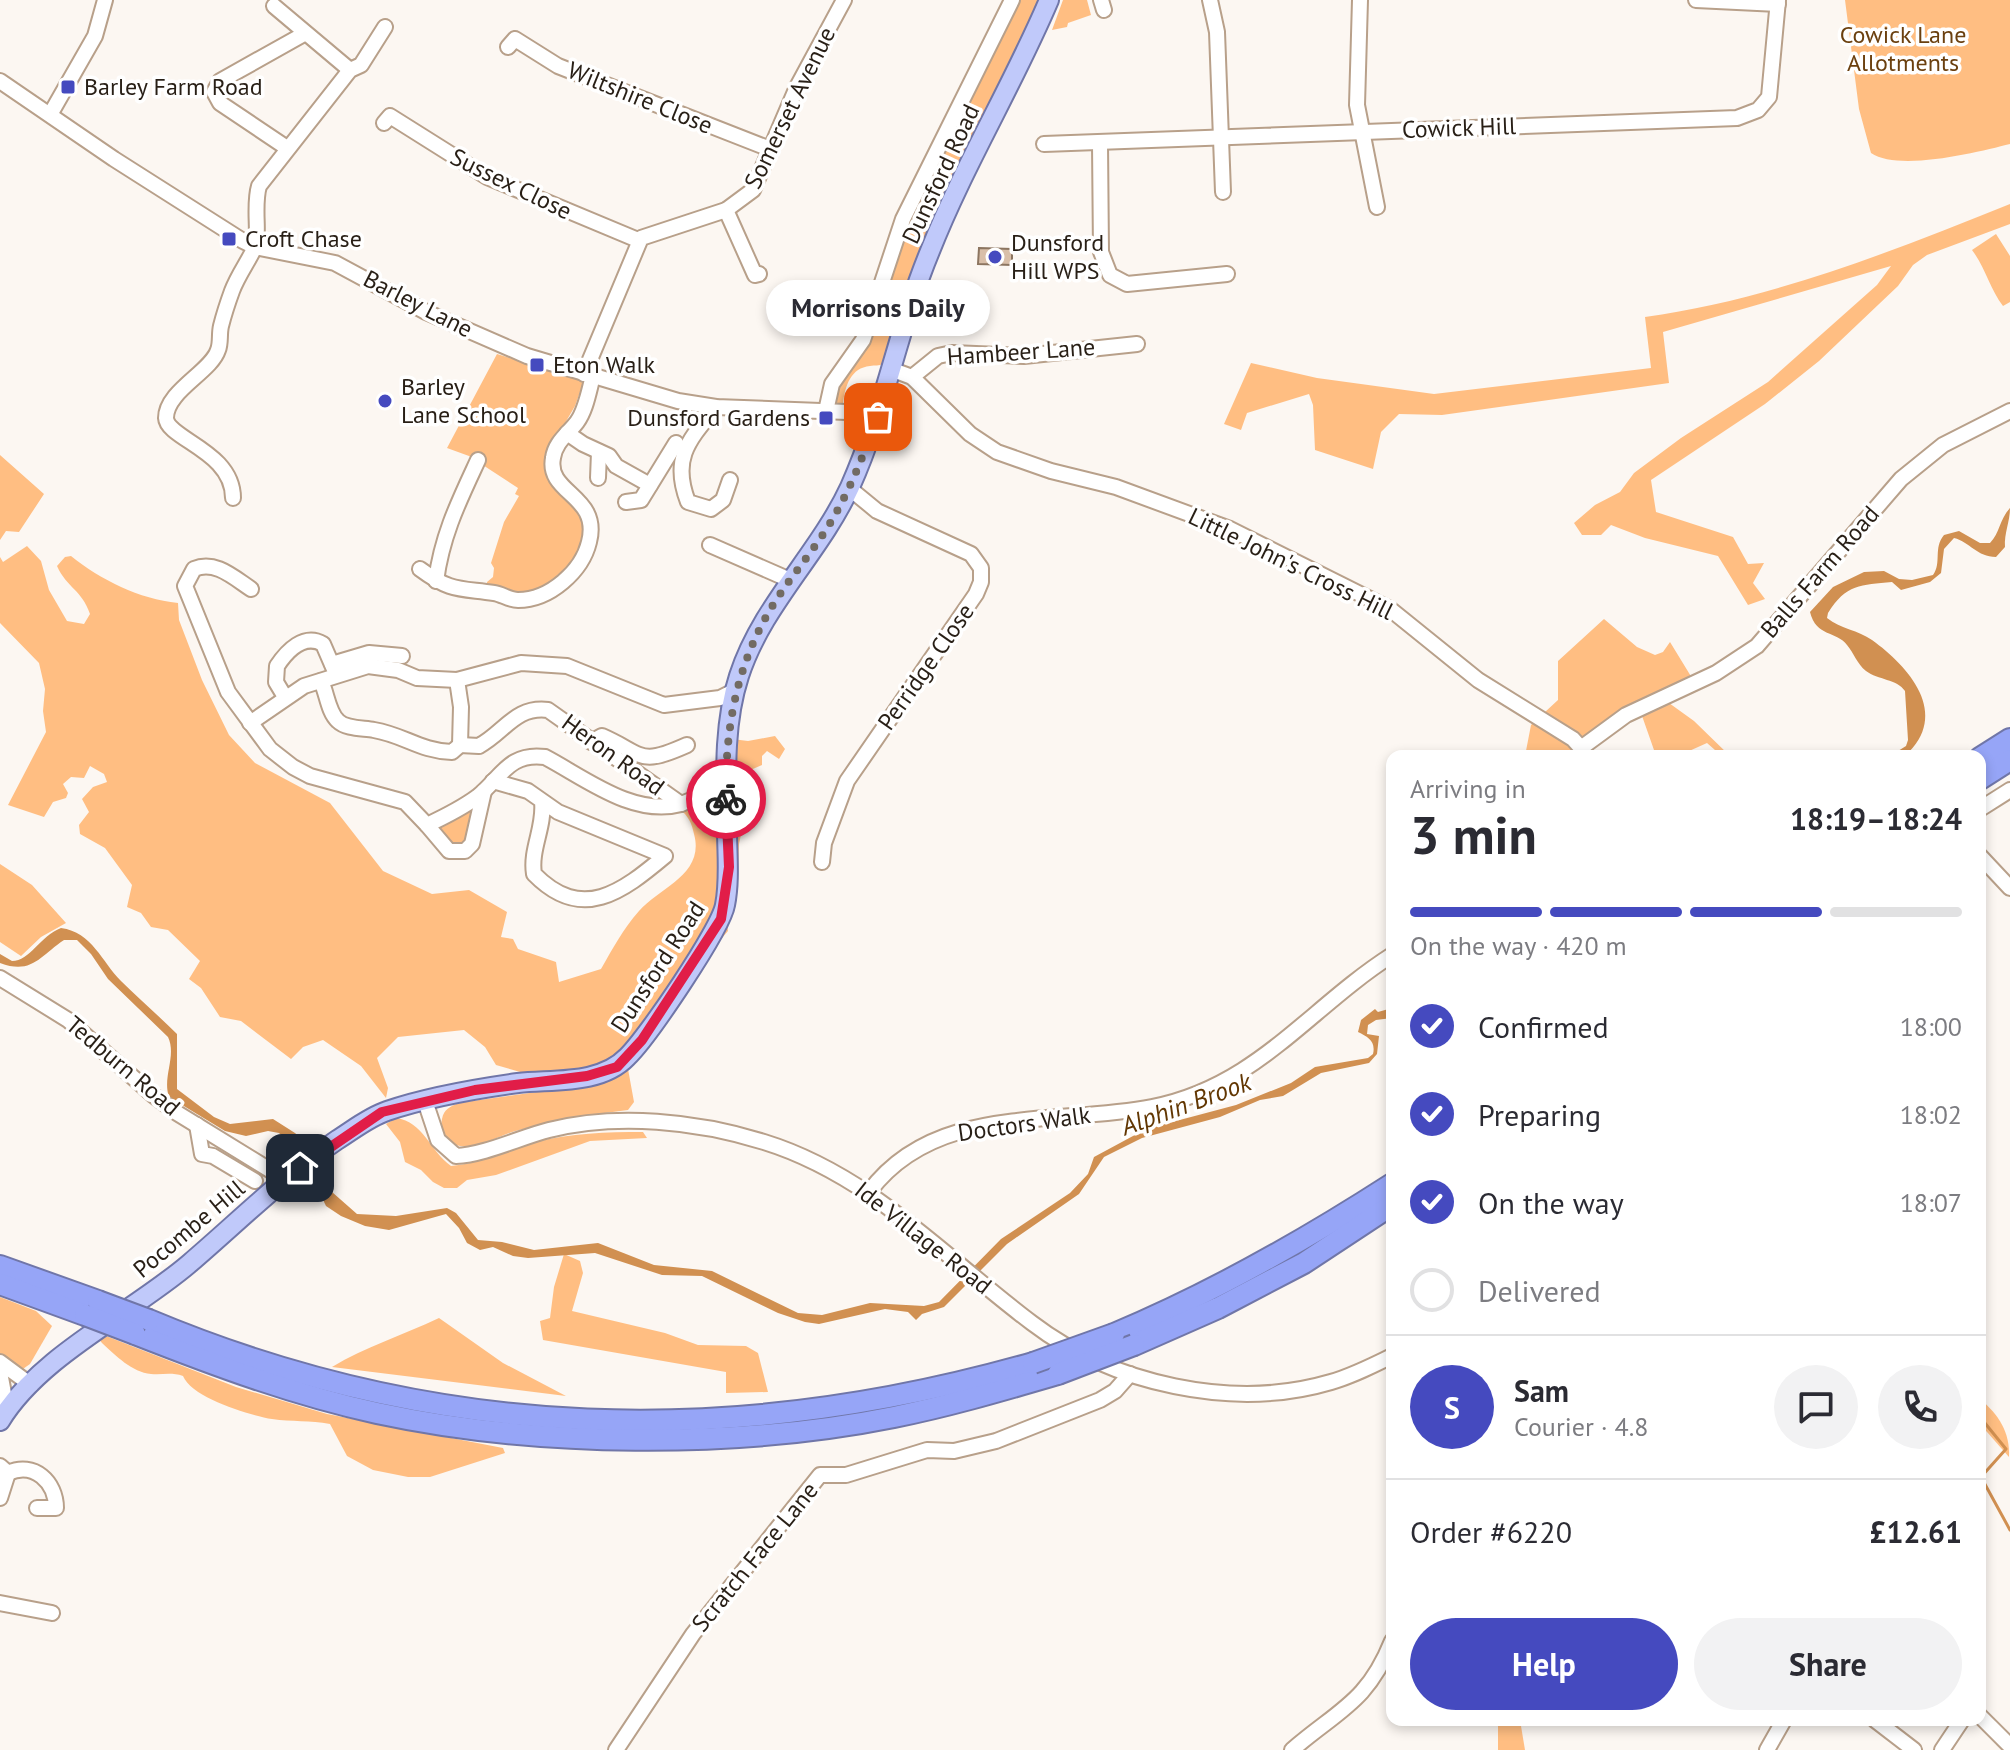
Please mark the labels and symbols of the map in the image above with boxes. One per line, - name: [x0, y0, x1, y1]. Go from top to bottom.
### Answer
- park label: Cowick Lane Allotments: [1840, 19, 1966, 78]
- street label: Somerset Avenue: [737, 22, 842, 194]
- street label: Wiltshire Close: [563, 54, 717, 141]
- place label: Barley Farm Road: [84, 71, 263, 102]
- marker: Barley Farm Road: [59, 78, 77, 96]
- street label: Dunsford Road: [895, 99, 986, 249]
- street label: Cowick Hill: [1401, 110, 1517, 145]
- street label: Sussex Close: [445, 141, 577, 226]
- place label: Croft Chase: [245, 223, 362, 254]
- place label: Dunsford Hill WPS: [1011, 227, 1104, 286]
- marker: Croft Chase: [220, 230, 238, 248]
- marker: Dunsford Hill WPS: [986, 248, 1004, 266]
- street label: Barley Lane: [358, 263, 478, 344]
- callout: Morrisons Daily: [766, 281, 990, 337]
- street label: Hambeer Lane: [946, 331, 1096, 372]
- place label: Eton Walk: [553, 349, 655, 380]
- marker: Eton Walk: [528, 356, 546, 374]
- place label: Barley Lane School: [401, 371, 526, 430]
- pin: [844, 383, 912, 451]
- marker: Barley Lane School: [376, 392, 394, 410]
- place label: Dunsford Gardens: [627, 402, 810, 433]
- marker: Dunsford Gardens: [817, 409, 835, 427]
- street label: Balls Farm Road: [1754, 499, 1886, 644]
- street label: Little John's Cross Hill: [1183, 500, 1399, 627]
- street label: Perridge Close: [871, 597, 981, 736]
- street label: Heron Road: [556, 707, 671, 802]
- courier: [686, 759, 766, 839]
- street label: Dunsford Road: [604, 895, 712, 1038]
- street label: Tedburn Road: [60, 1009, 187, 1122]
- water label: Alphin Brook: [1115, 1064, 1257, 1143]
- street label: Doctors Walk: [956, 1099, 1093, 1148]
- pin: [266, 1134, 334, 1202]
- street label: Pocombe Hill: [127, 1173, 251, 1284]
- street label: Ide Village Road: [848, 1174, 998, 1301]
- street label: Scratch Face Lane: [685, 1475, 825, 1638]

